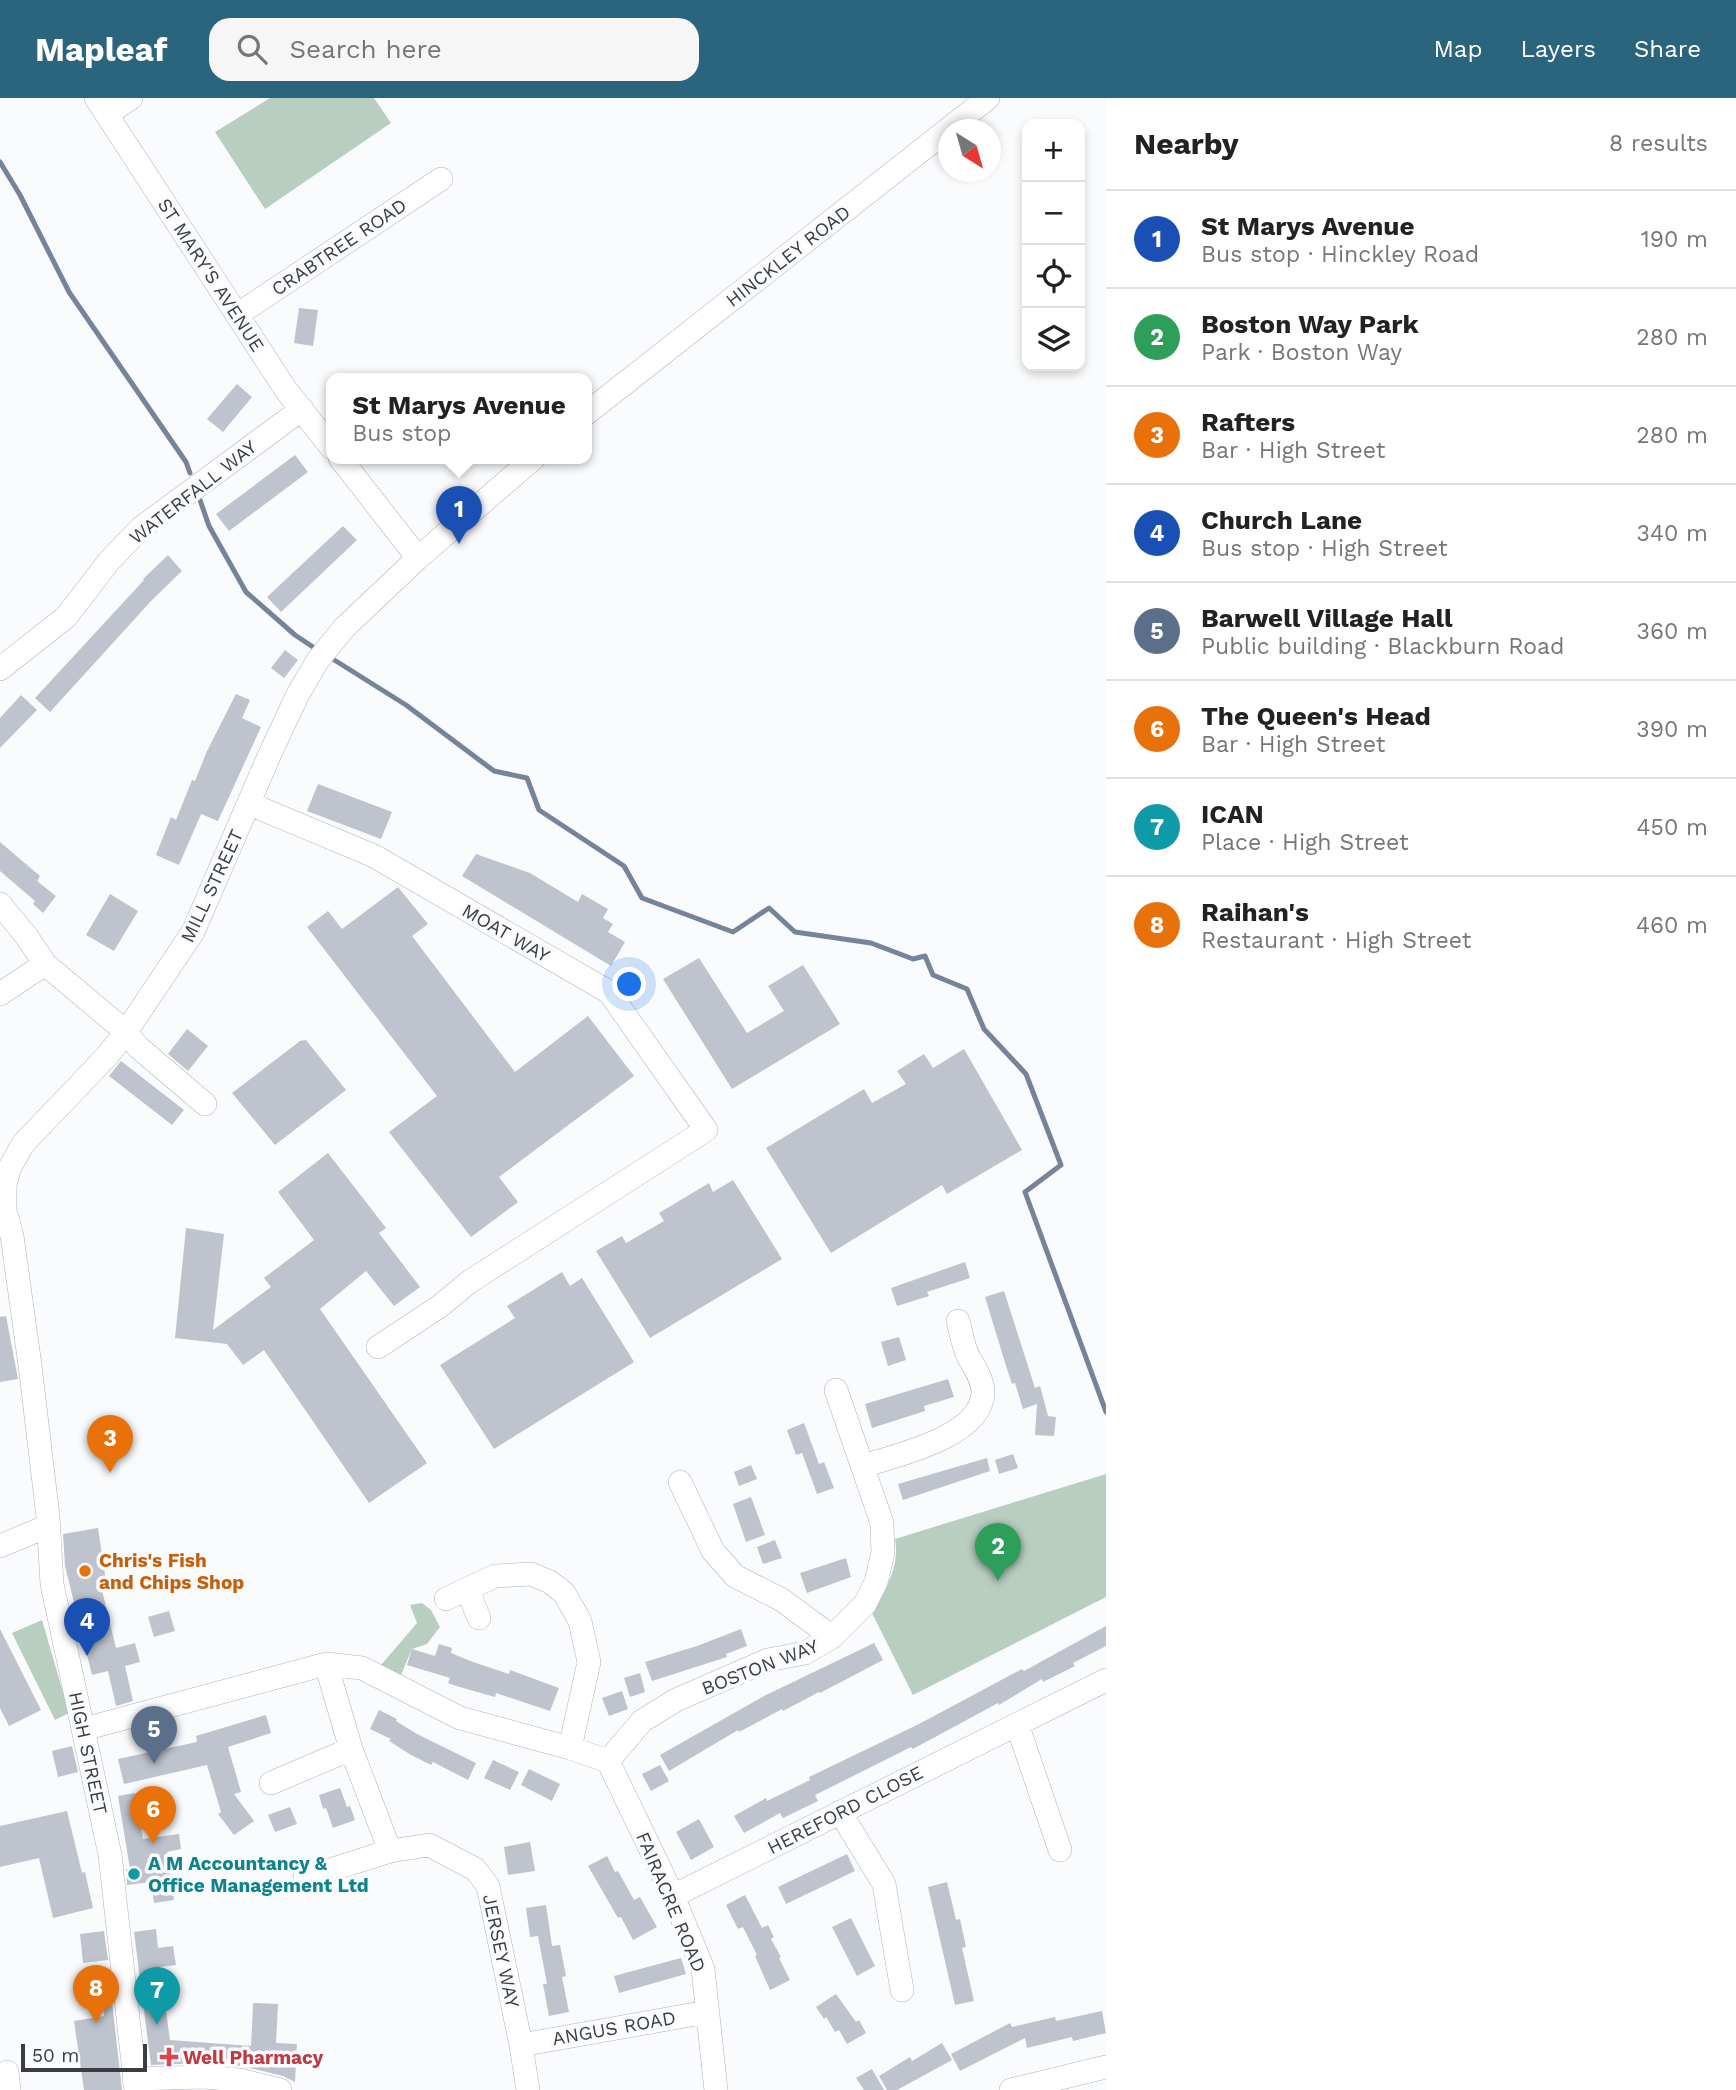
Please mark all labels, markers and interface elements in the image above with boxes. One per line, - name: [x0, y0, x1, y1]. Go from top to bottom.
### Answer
- search box: [209, 18, 699, 81]
- text: Mapleaf: [35, 30, 167, 69]
- icon: search: [233, 30, 271, 68]
- text: Search here: [289, 34, 442, 64]
- text: Map: [1434, 35, 1482, 63]
- text: Layers: [1520, 35, 1596, 63]
- text: Share: [1634, 35, 1701, 63]
- north arrow: [938, 119, 1001, 182]
- map controls: [1022, 119, 1085, 371]
- button: +: [1022, 119, 1085, 182]
- text: Nearby: [1134, 126, 1239, 161]
- text: 8 results: [1609, 130, 1708, 157]
- button: −: [1022, 182, 1085, 245]
- street label: CRABTREE ROAD: [267, 193, 411, 301]
- street label: ST MARY'S AVENUE: [153, 194, 269, 356]
- street label: HINCKLEY ROAD: [721, 200, 855, 312]
- text: St Marys Avenue: [1201, 211, 1415, 241]
- text: 1: [1152, 226, 1162, 253]
- text: 190 m: [1641, 226, 1708, 253]
- text: Bus stop · Hinckley Road: [1201, 241, 1479, 268]
- button: locate: [1022, 245, 1085, 308]
- button: layers: [1022, 308, 1085, 371]
- text: Boston Way Park: [1201, 309, 1419, 339]
- text: 2: [1150, 324, 1164, 351]
- text: 280 m: [1636, 324, 1708, 351]
- text: Park · Boston Way: [1201, 339, 1402, 366]
- popup: [326, 373, 592, 464]
- text: St Marys Avenue: [352, 390, 566, 420]
- text: Rafters: [1201, 407, 1295, 437]
- text: Bus stop: [352, 420, 451, 447]
- text: 3: [1150, 422, 1164, 449]
- text: 280 m: [1636, 422, 1708, 449]
- street label: WATERFALL WAY: [125, 435, 261, 549]
- text: Bar · High Street: [1201, 437, 1385, 464]
- pin: 1: [436, 486, 482, 544]
- text: Church Lane: [1201, 505, 1362, 535]
- text: 4: [1150, 520, 1164, 547]
- text: 340 m: [1636, 520, 1708, 547]
- text: Bus stop · High Street: [1201, 535, 1448, 562]
- text: Barwell Village Hall: [1201, 603, 1453, 633]
- text: 5: [1150, 618, 1164, 645]
- text: 360 m: [1637, 618, 1708, 645]
- text: Public building · Blackburn Road: [1201, 633, 1564, 660]
- text: The Queen's Head: [1201, 701, 1431, 731]
- text: 6: [1150, 716, 1164, 743]
- text: 390 m: [1636, 716, 1708, 743]
- text: Bar · High Street: [1201, 731, 1385, 758]
- text: ICAN: [1201, 799, 1264, 829]
- text: 7: [1150, 814, 1164, 841]
- text: 450 m: [1636, 814, 1708, 841]
- street label: MILL STREET: [176, 826, 248, 946]
- text: Place · High Street: [1201, 829, 1409, 856]
- text: Raihan's: [1201, 897, 1309, 927]
- street label: MOAT WAY: [458, 899, 554, 967]
- text: 8: [1150, 912, 1164, 939]
- text: 460 m: [1636, 912, 1708, 939]
- text: Restaurant · High Street: [1201, 927, 1471, 954]
- your location: [612, 967, 646, 1001]
- pin: 3: [87, 1415, 133, 1473]
- pin: 2: [975, 1523, 1021, 1581]
- place label: Chris's Fish and Chips Shop: [99, 1549, 244, 1594]
- marker: Chris's Fish and Chips Shop: [77, 1563, 93, 1579]
- pin: 4: [64, 1598, 110, 1656]
- street label: BOSTON WAY: [698, 1634, 822, 1700]
- street label: HIGH STREET: [64, 1689, 112, 1817]
- pin: 5: [131, 1706, 177, 1764]
- street label: HEREFORD CLOSE: [763, 1761, 927, 1859]
- pin: 6: [130, 1786, 176, 1844]
- street label: FAIRACRE ROAD: [631, 1828, 711, 1976]
- place label: A M Accountancy & Office Management Ltd: [148, 1852, 369, 1897]
- marker: A M Accountancy & Office Management Ltd: [126, 1866, 142, 1882]
- street label: JERSEY WAY: [478, 1892, 524, 2010]
- pin: 8: [73, 1965, 119, 2023]
- pin: 7: [134, 1967, 180, 2025]
- street label: ANGUS ROAD: [550, 2006, 678, 2050]
- scale bar: [21, 2041, 147, 2073]
- text: 50 m: [32, 2044, 79, 2067]
- place label: Well Pharmacy: [183, 2046, 324, 2069]
- marker: Well Pharmacy: [161, 2049, 177, 2065]

